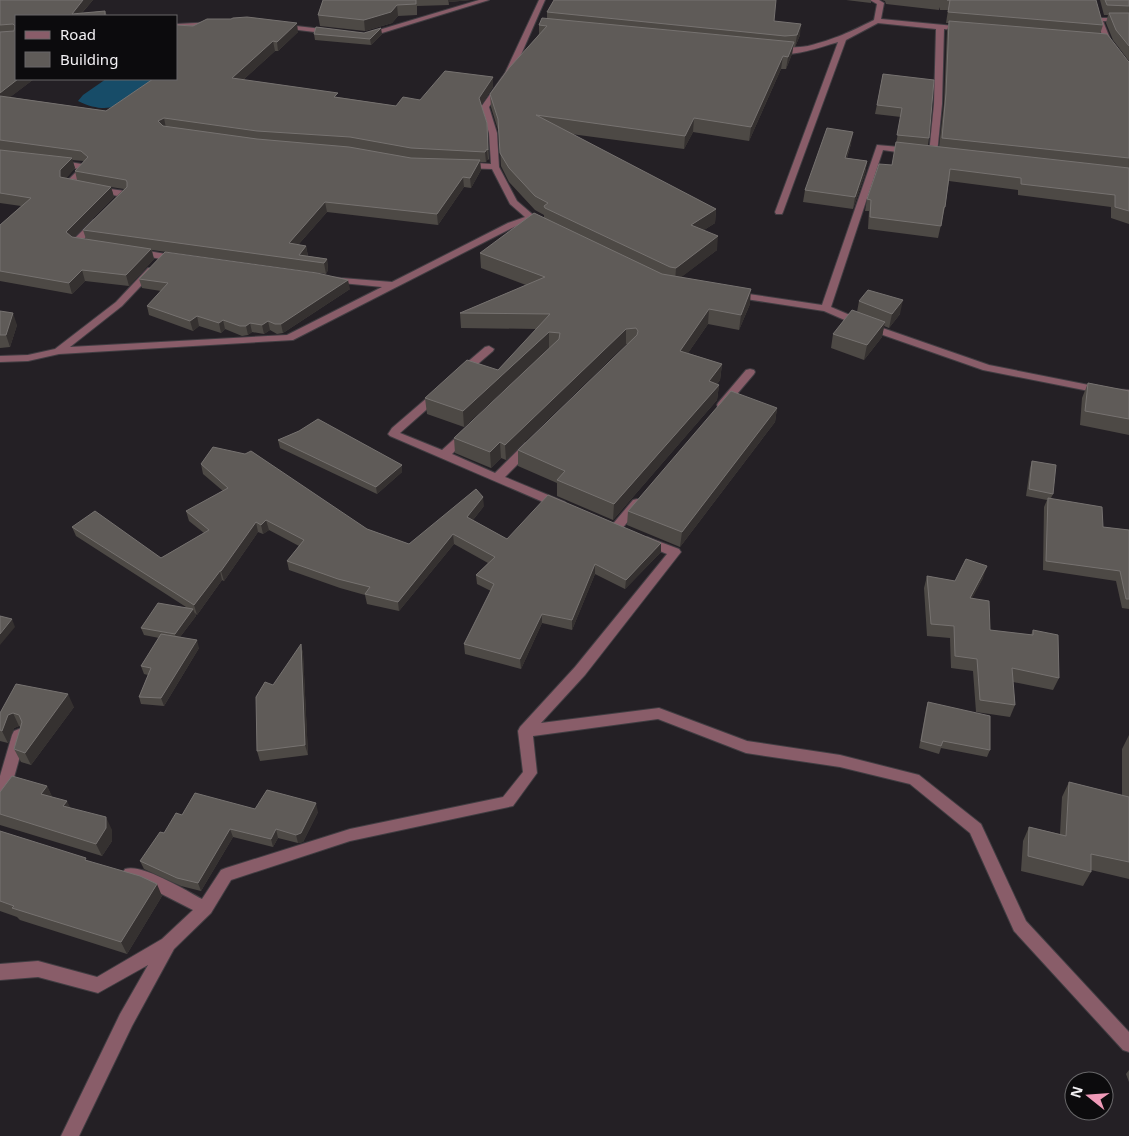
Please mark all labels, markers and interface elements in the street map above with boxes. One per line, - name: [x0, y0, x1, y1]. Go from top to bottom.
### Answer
- legend: [15, 15, 178, 80]
- text: Road: [60, 24, 96, 44]
- text: Building: [60, 49, 118, 69]
- north arrow: [1064, 1071, 1114, 1121]
- text: N: [1065, 1084, 1087, 1100]

